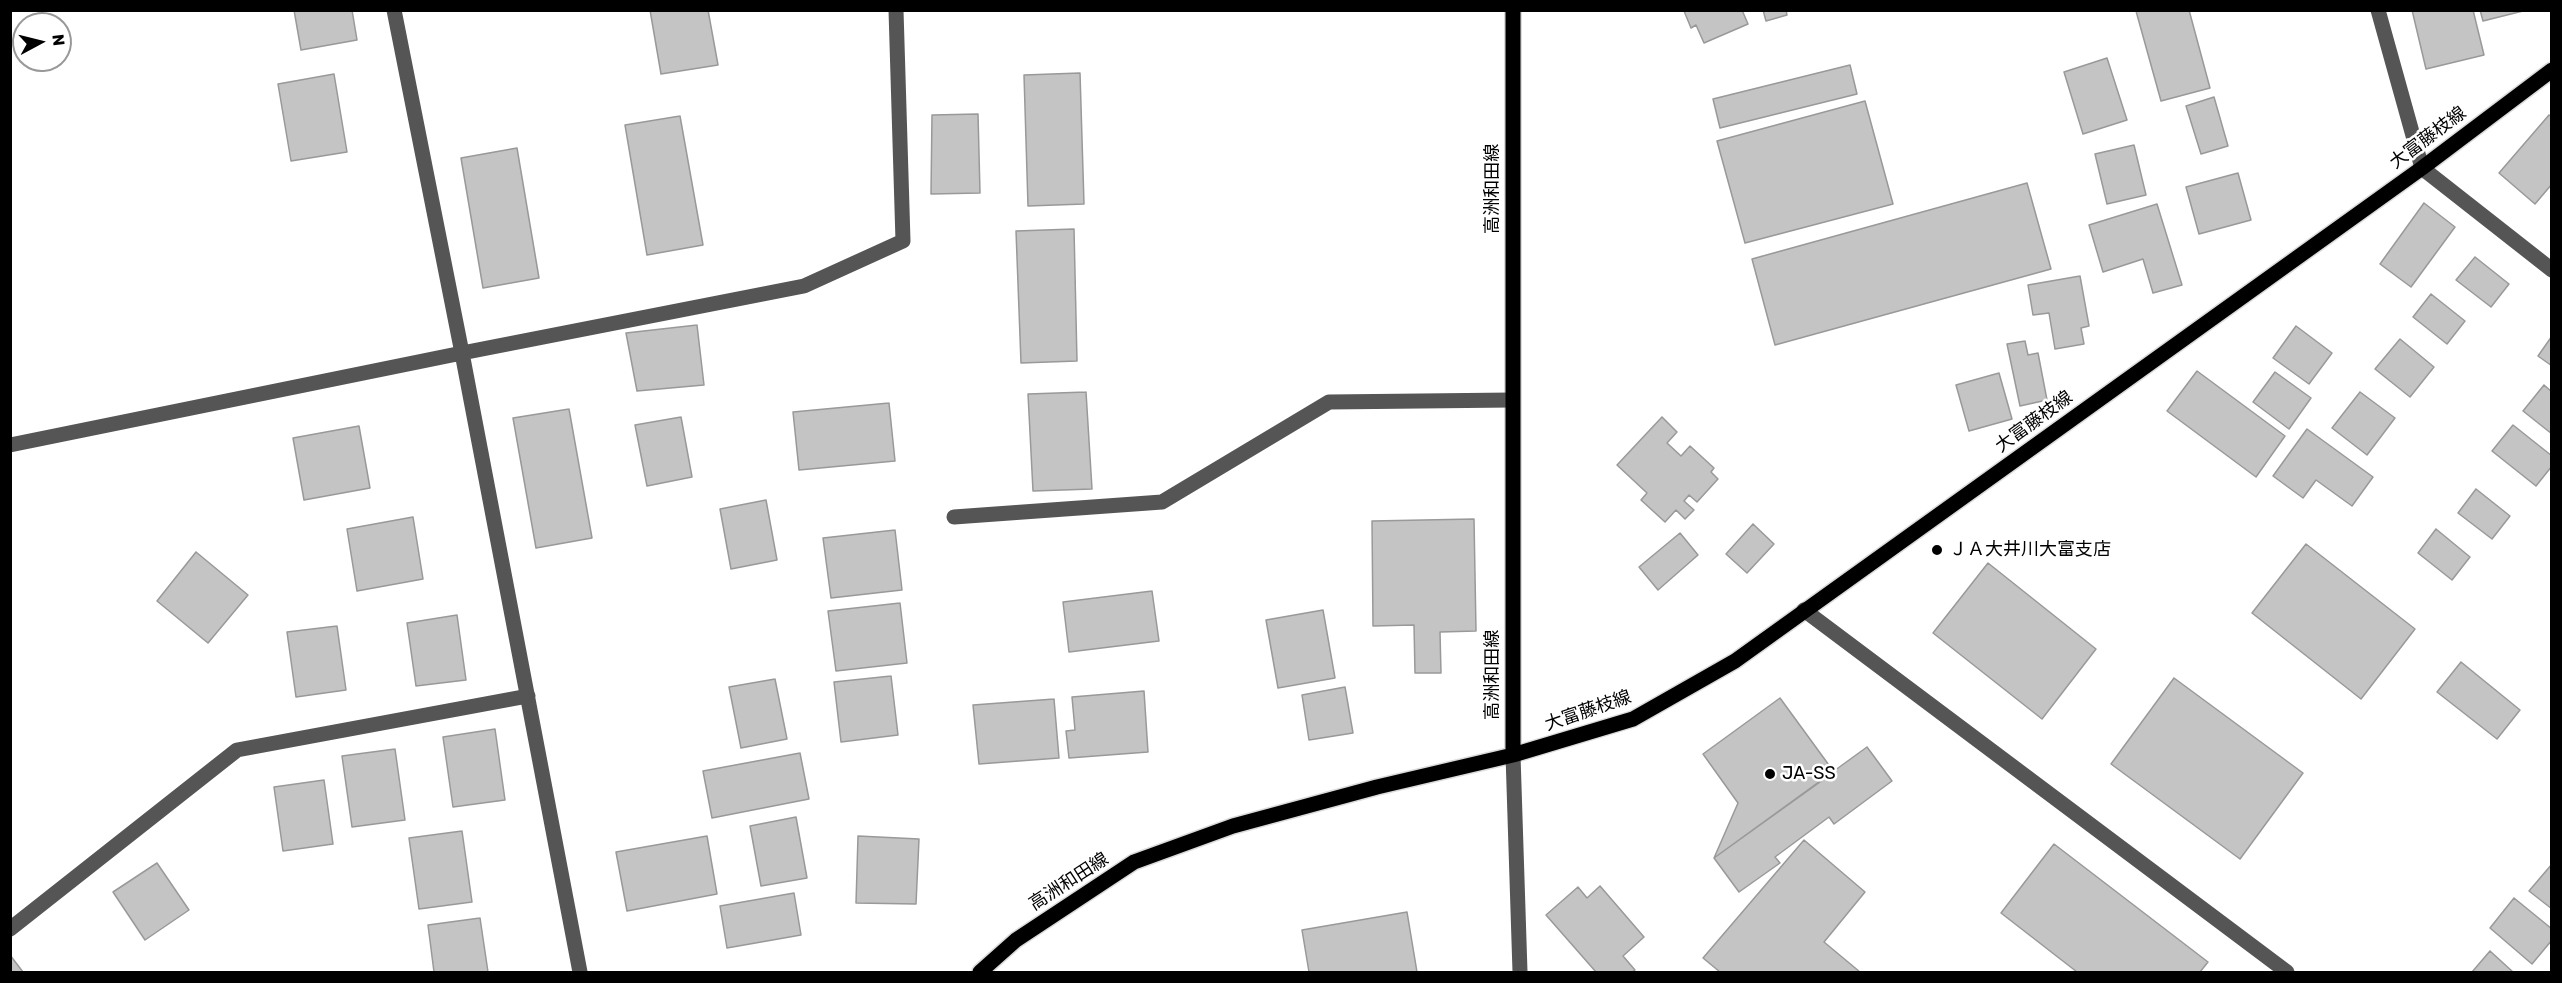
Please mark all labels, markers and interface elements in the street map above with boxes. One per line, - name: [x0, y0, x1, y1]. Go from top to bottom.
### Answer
- north arrow: [12, 12, 72, 72]
- text: N: [48, 33, 69, 47]
- street label: 大富藤枝線: [2386, 102, 2470, 174]
- street label: 高洲和田線: [1482, 144, 1504, 234]
- street label: 大富藤枝線: [1991, 387, 2077, 457]
- place label: ＪＡ大井川大富支店: [1949, 539, 2111, 561]
- marker: ＪＡ大井川大富支店: [1930, 543, 1944, 557]
- street label: 高洲和田線: [1482, 630, 1504, 720]
- street label: 大富藤枝線: [1542, 686, 1634, 736]
- place label: JA-SS: [1782, 763, 1836, 785]
- marker: JA-SS: [1763, 767, 1777, 781]
- street label: 高洲和田線: [1025, 848, 1113, 916]

